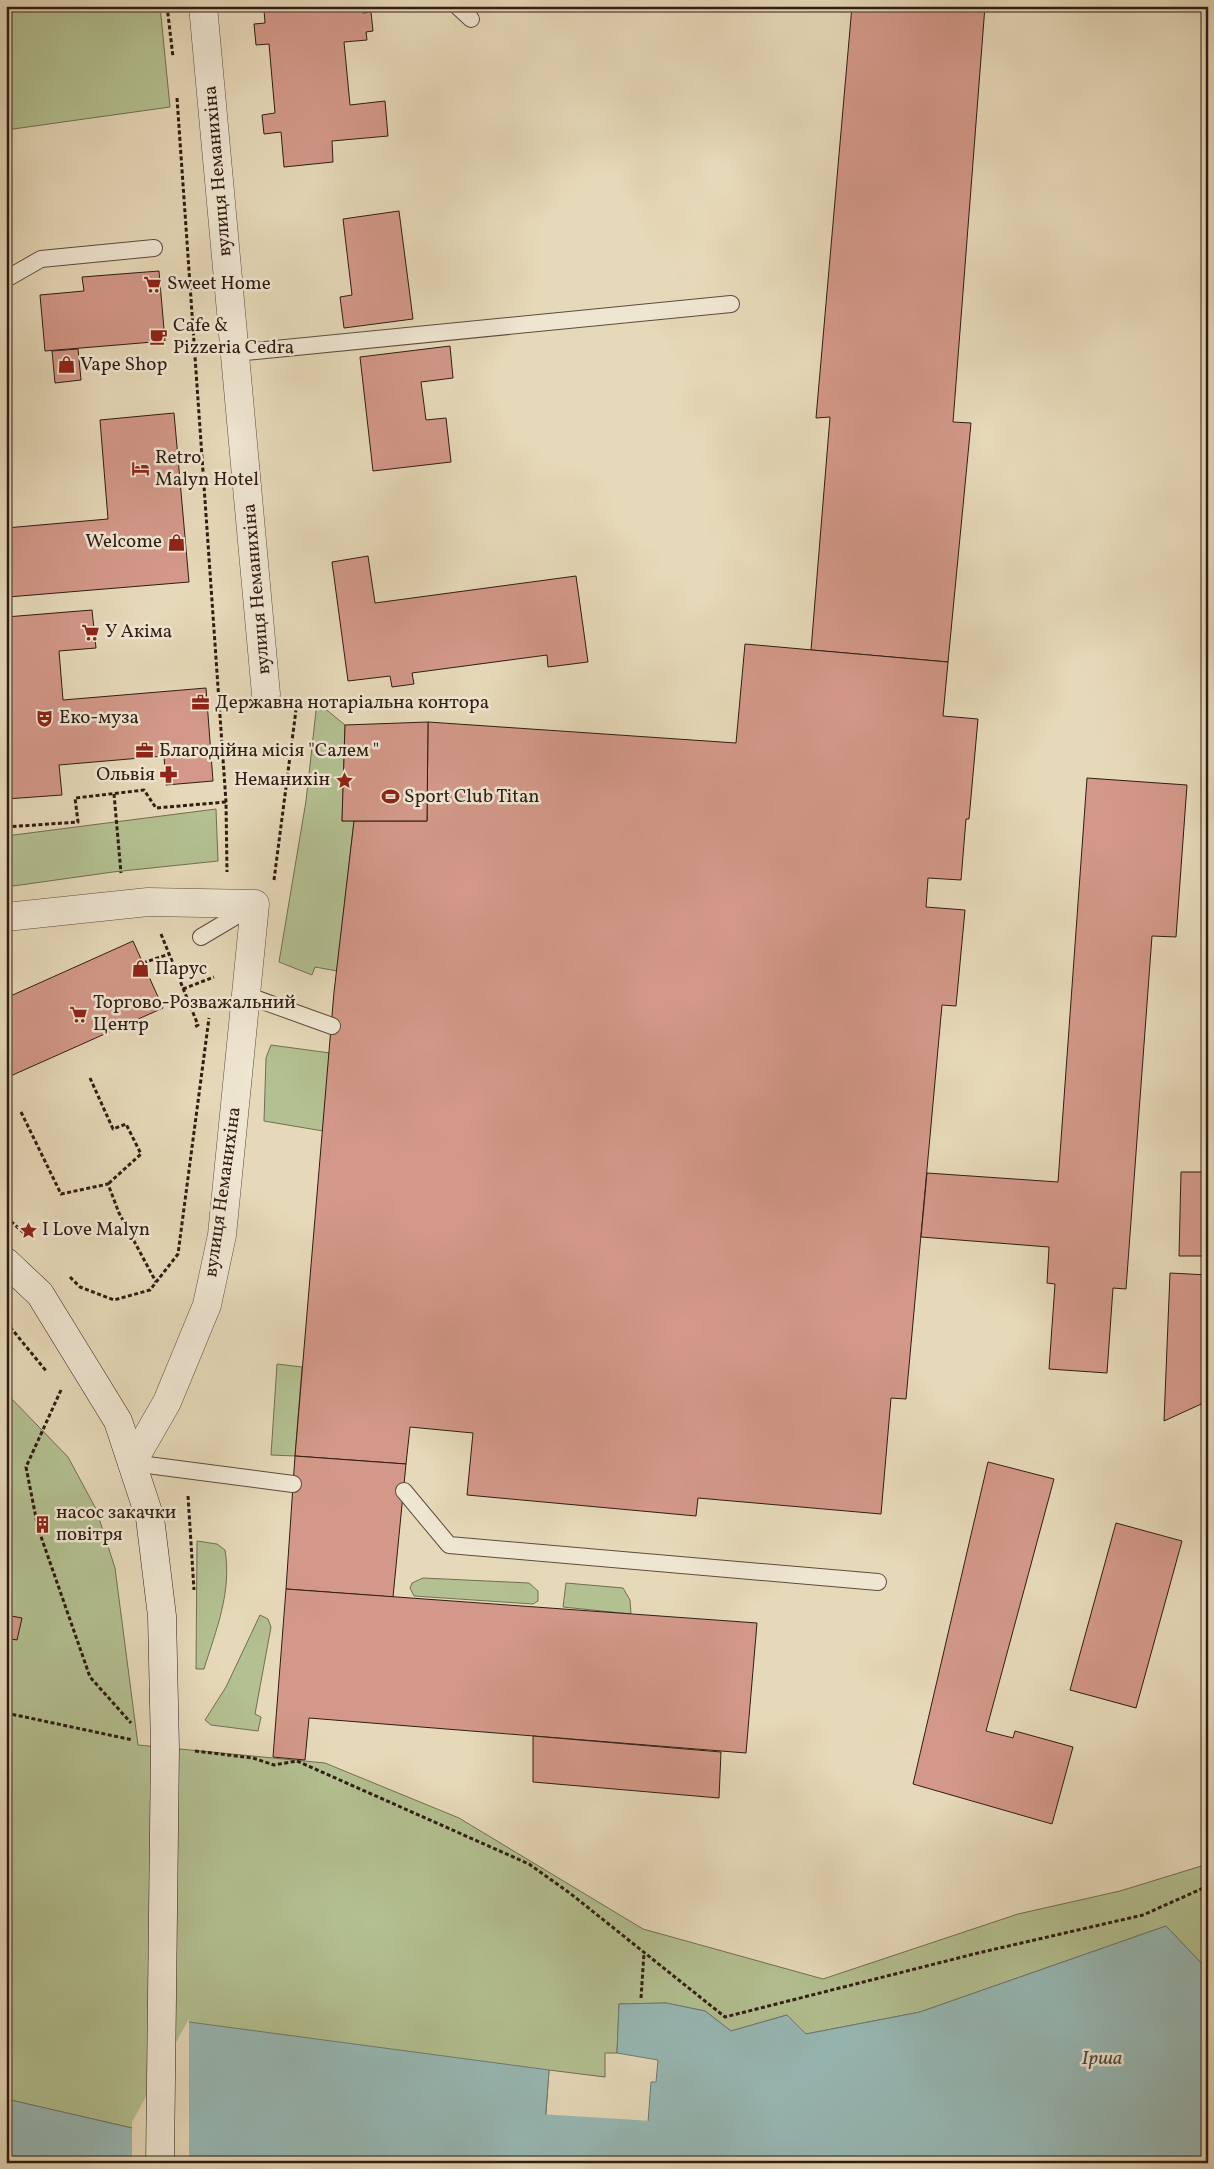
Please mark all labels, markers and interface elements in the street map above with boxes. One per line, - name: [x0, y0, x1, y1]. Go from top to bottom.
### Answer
- street label: вулиця Неманихіна: [198, 84, 238, 258]
- place label: Sweet Home: [167, 271, 271, 297]
- supermarket icon: Sweet Home: [143, 274, 163, 294]
- place label: Cafe & Pizzeria Cedra: [173, 313, 294, 361]
- cafe icon: Cafe & Pizzeria Cedra: [149, 327, 169, 347]
- place label: Vape Shop: [80, 352, 167, 378]
- shop icon: Vape Shop: [56, 355, 76, 375]
- place label: Retro Malyn Hotel: [155, 445, 259, 493]
- hotel icon: Retro Malyn Hotel: [131, 459, 151, 479]
- street label: вулиця Неманихіна: [237, 502, 277, 676]
- place label: Welcome: [85, 529, 162, 555]
- shop icon: Welcome: [166, 532, 186, 552]
- place label: У Акіма: [105, 619, 172, 645]
- supermarket icon: У Акіма: [81, 622, 101, 642]
- place label: Державна нотаріальна контора: [215, 690, 489, 716]
- office icon: Державна нотаріальна контора: [191, 693, 211, 713]
- place label: Еко-муза: [59, 705, 139, 731]
- theatre icon: Еко-муза: [35, 708, 55, 728]
- place label: Благодійна місія "Салем ": [159, 738, 379, 764]
- office icon: Благодійна місія "Салем ": [135, 741, 155, 761]
- place label: Ольвія: [96, 762, 155, 788]
- pharmacy icon: Ольвія: [159, 765, 179, 785]
- place label: Неманихін: [234, 767, 330, 793]
- place icon: Неманихін: [334, 770, 354, 790]
- place label: Sport Club Titan: [404, 784, 540, 810]
- sports icon: Sport Club Titan: [380, 787, 400, 807]
- place label: Парус: [155, 956, 207, 982]
- shop icon: Парус: [131, 959, 151, 979]
- place label: Торгово-Розважальний Центр: [93, 990, 296, 1038]
- supermarket icon: Торгово-Розважальний Центр: [69, 1004, 89, 1024]
- street label: вулиця Неманихіна: [198, 1105, 248, 1279]
- place label: I Love Malyn: [42, 1217, 150, 1243]
- place icon: I Love Malyn: [18, 1220, 38, 1240]
- place label: насос закачки повітря: [56, 1500, 176, 1548]
- building icon: насос закачки повітря: [32, 1514, 52, 1534]
- water label: Ірша: [1081, 2045, 1123, 2073]

